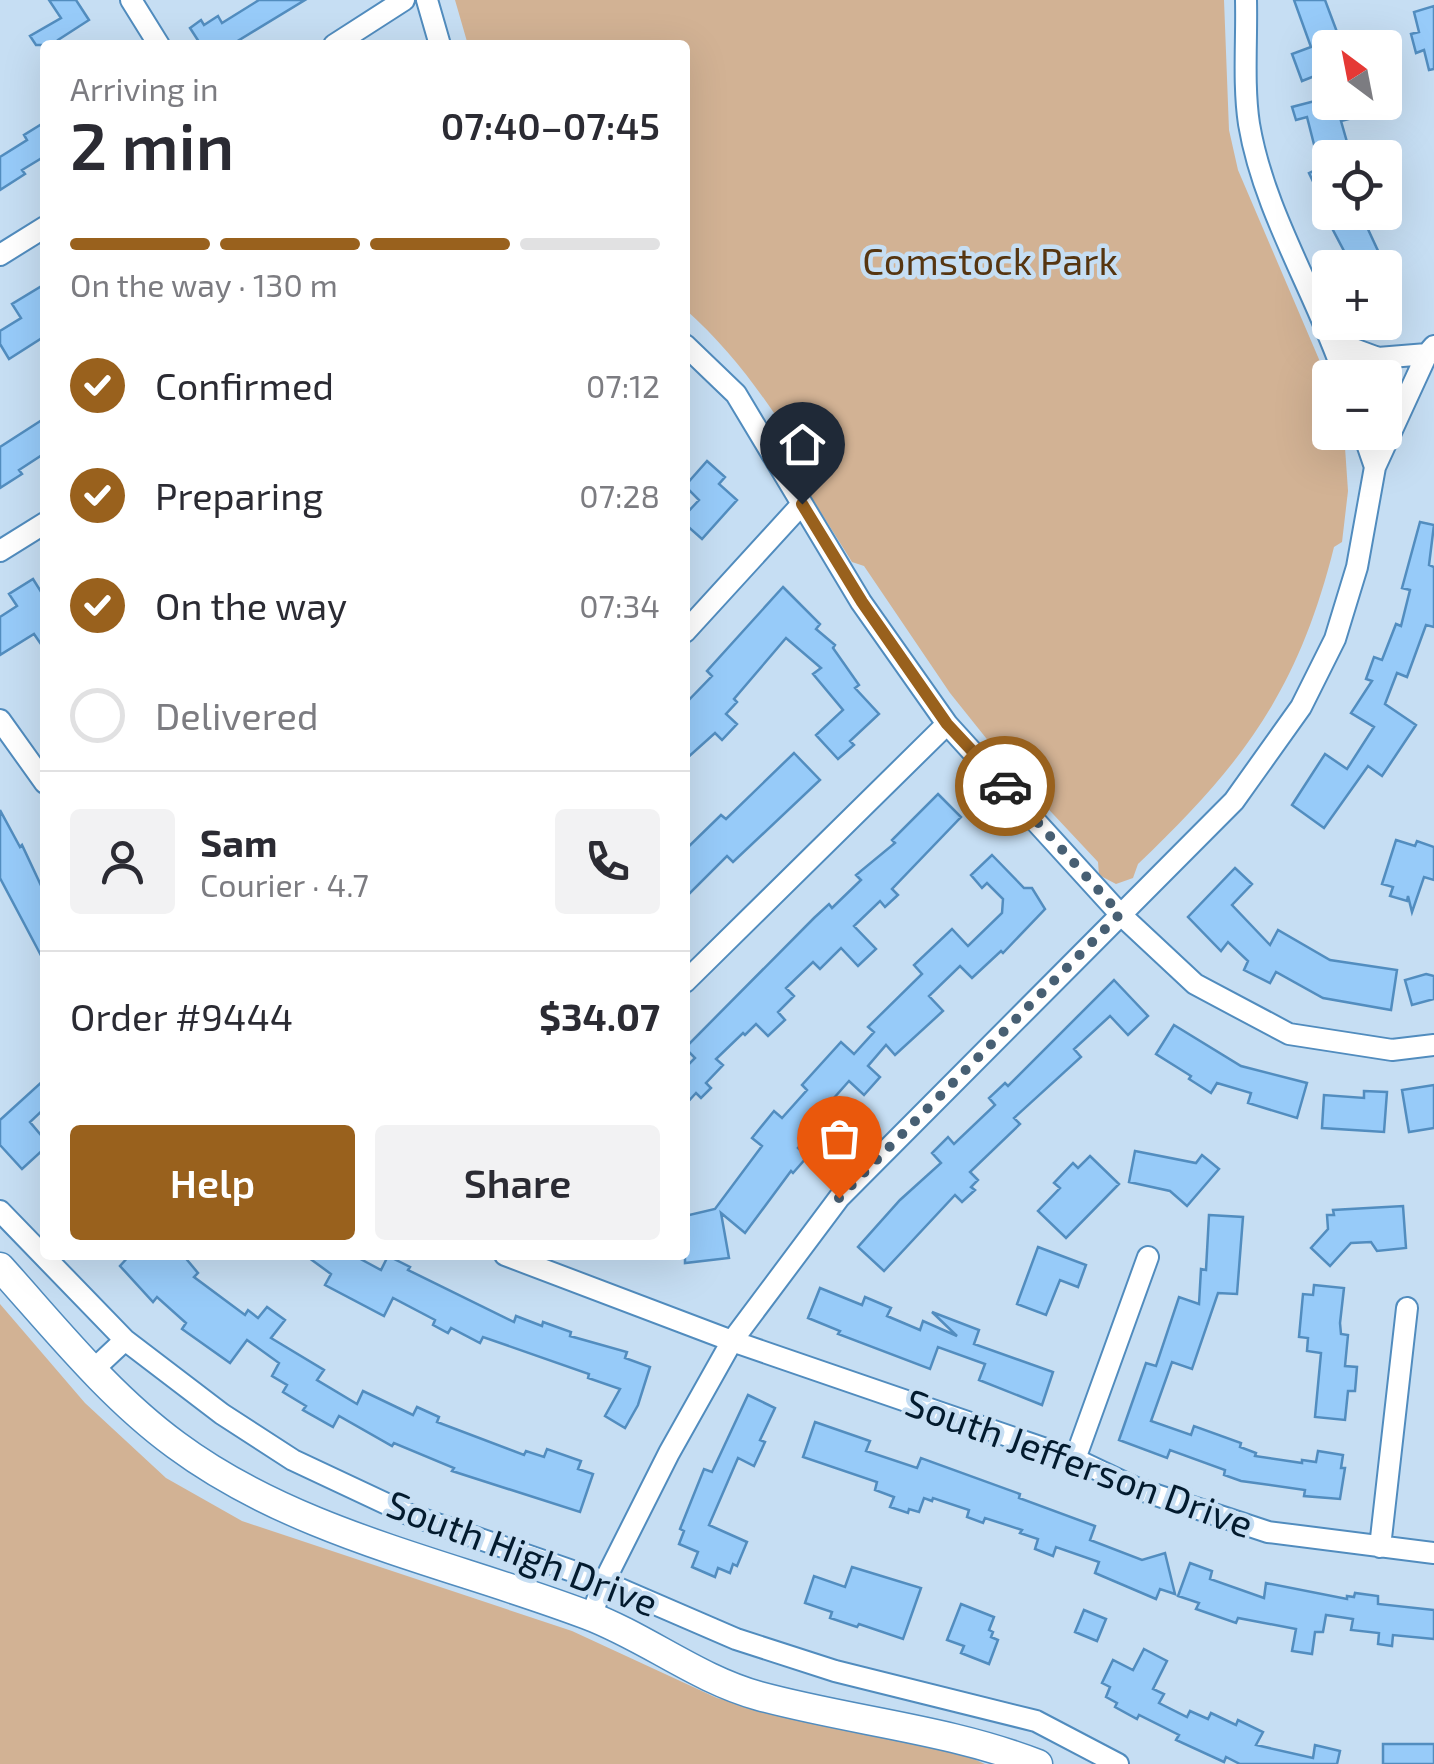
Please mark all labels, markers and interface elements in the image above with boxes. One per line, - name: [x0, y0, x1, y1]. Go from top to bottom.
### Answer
- north arrow: [1312, 30, 1402, 120]
- map controls: [1312, 30, 1402, 450]
- text: Arriving in: [70, 69, 219, 107]
- text: 07:40–07:45: [441, 102, 660, 148]
- text: 2 min: [70, 105, 234, 183]
- button: locate: [1312, 140, 1402, 230]
- park label: Comstock Park: [862, 237, 1118, 283]
- button: +: [1312, 250, 1402, 340]
- text: On the way · 130 m: [70, 265, 338, 303]
- icon: check: [70, 358, 125, 413]
- button: −: [1312, 360, 1402, 450]
- text: Confirmed: [155, 362, 334, 408]
- text: 07:12: [586, 366, 660, 404]
- pin: [760, 402, 845, 505]
- icon: home: [775, 417, 830, 472]
- icon: check: [70, 468, 125, 523]
- text: Preparing: [155, 472, 323, 518]
- text: 07:28: [579, 476, 660, 514]
- icon: check: [70, 578, 125, 633]
- text: On the way: [155, 582, 347, 628]
- text: 07:34: [579, 586, 660, 624]
- text: Delivered: [155, 692, 319, 738]
- courier: [955, 736, 1055, 836]
- icon: car: [978, 759, 1033, 814]
- button: person: [70, 809, 175, 914]
- button: phone: [555, 809, 660, 914]
- text: Sam: [200, 819, 277, 865]
- text: Courier · 4.7: [200, 865, 369, 903]
- text: Order #9444: [70, 993, 293, 1039]
- text: $34.07: [539, 993, 660, 1039]
- pin: [797, 1096, 882, 1199]
- icon: bag: [812, 1111, 867, 1166]
- button: Help: [70, 1125, 355, 1240]
- button: Share: [375, 1125, 660, 1240]
- street label: South Jefferson Drive: [900, 1378, 1260, 1546]
- street label: South High Drive: [381, 1479, 665, 1625]

